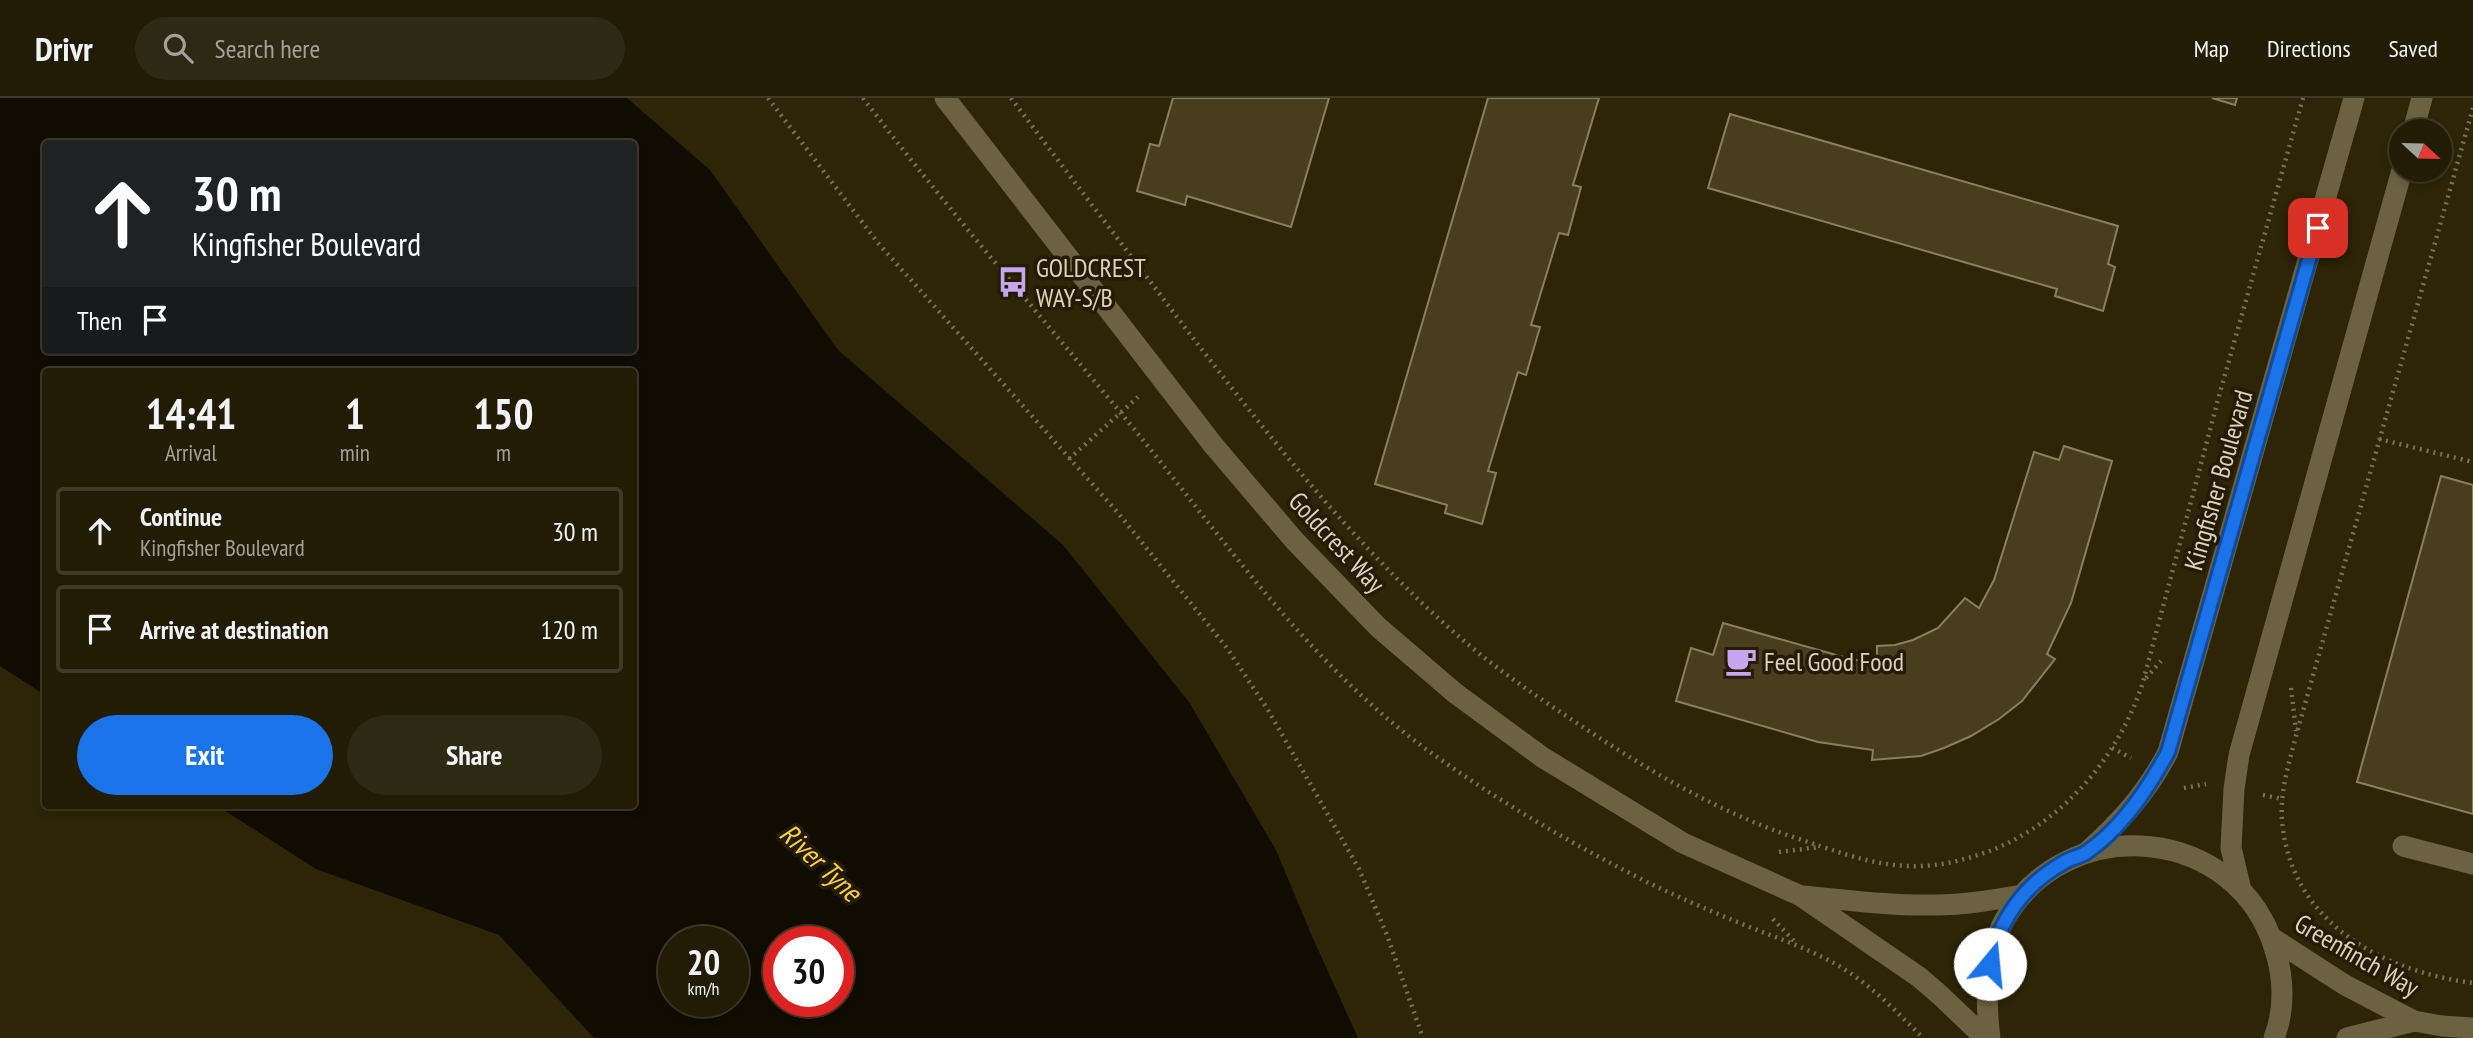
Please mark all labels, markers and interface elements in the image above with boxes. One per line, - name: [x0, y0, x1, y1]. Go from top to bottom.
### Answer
- search box: [135, 17, 625, 80]
- text: Drivr: [35, 27, 93, 70]
- icon: search: [159, 29, 197, 67]
- text: Search here: [215, 32, 320, 65]
- text: Map: [2194, 33, 2229, 64]
- text: Directions: [2267, 33, 2351, 64]
- text: Saved: [2389, 33, 2438, 64]
- north arrow: [2389, 119, 2452, 182]
- map controls: [2389, 119, 2452, 182]
- text: 30 m: [192, 161, 281, 225]
- icon: ahead: [77, 168, 168, 259]
- pin: [2288, 198, 2348, 258]
- icon: arrive: [2299, 209, 2337, 247]
- text: Kingfisher Boulevard: [192, 223, 421, 265]
- place label: GOLDCREST WAY-S/B: [1036, 251, 1146, 314]
- bus stop icon: GOLDCREST WAY-S/B: [996, 265, 1030, 299]
- icon: arrive: [136, 301, 174, 339]
- text: Then: [77, 304, 122, 337]
- text: 14:41: [145, 386, 236, 441]
- text: 1: [345, 386, 365, 441]
- text: 150: [473, 386, 534, 441]
- street label: Kingfisher Boulevard: [2176, 386, 2260, 574]
- text: Arrival: [165, 438, 217, 467]
- text: min: [340, 438, 370, 467]
- text: m: [496, 438, 511, 467]
- street label: Goldcrest Way: [1282, 485, 1392, 600]
- text: Continue: [140, 500, 222, 533]
- icon: ahead: [81, 512, 119, 550]
- text: 30 m: [552, 515, 598, 548]
- text: Kingfisher Boulevard: [140, 533, 305, 562]
- icon: arrive: [81, 610, 119, 648]
- text: Arrive at destination: [140, 613, 329, 646]
- text: 120 m: [540, 613, 598, 646]
- cafe icon: Feel Good Food: [1724, 644, 1758, 678]
- place label: Feel Good Food: [1764, 645, 1904, 678]
- button: Exit: [77, 715, 333, 795]
- button: Share: [347, 715, 602, 795]
- water label: River Tyne: [772, 815, 872, 911]
- street label: Greenfinch Way: [2289, 906, 2425, 1004]
- speed limit sign: 30: [763, 926, 854, 1017]
- position arrow: [1953, 927, 2027, 1001]
- text: 20: [687, 939, 720, 985]
- text: km/h: [688, 977, 719, 1000]

